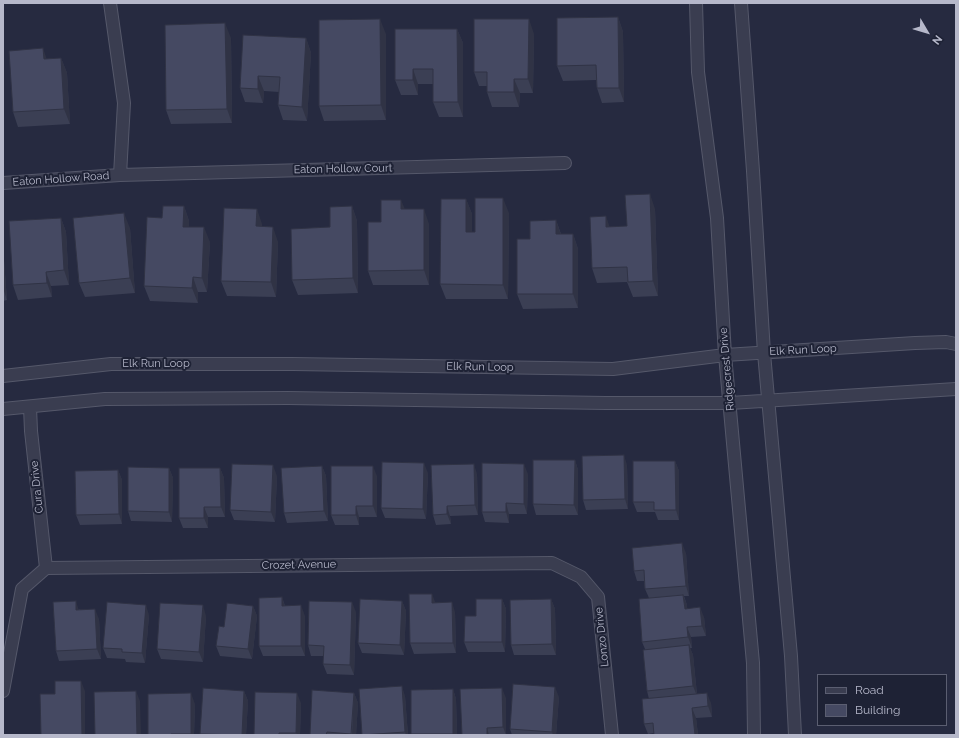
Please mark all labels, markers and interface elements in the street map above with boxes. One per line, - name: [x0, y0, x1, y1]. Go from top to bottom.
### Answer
- north arrow: [907, 12, 947, 52]
- text: N: [929, 32, 945, 47]
- street label: Eaton Hollow Court: [293, 162, 393, 176]
- street label: Eaton Hollow Road: [12, 169, 110, 189]
- street label: Ridgecrest Drive: [717, 327, 737, 411]
- street label: Elk Run Loop: [769, 342, 837, 358]
- street label: Elk Run Loop: [122, 357, 190, 371]
- street label: Elk Run Loop: [446, 360, 514, 374]
- street label: Cura Drive: [28, 460, 46, 514]
- street label: Crozet Avenue: [262, 558, 336, 572]
- street label: Lonzo Drive: [592, 606, 612, 668]
- legend: [817, 674, 947, 726]
- text: Road: [855, 683, 884, 697]
- text: Building: [855, 703, 901, 717]

